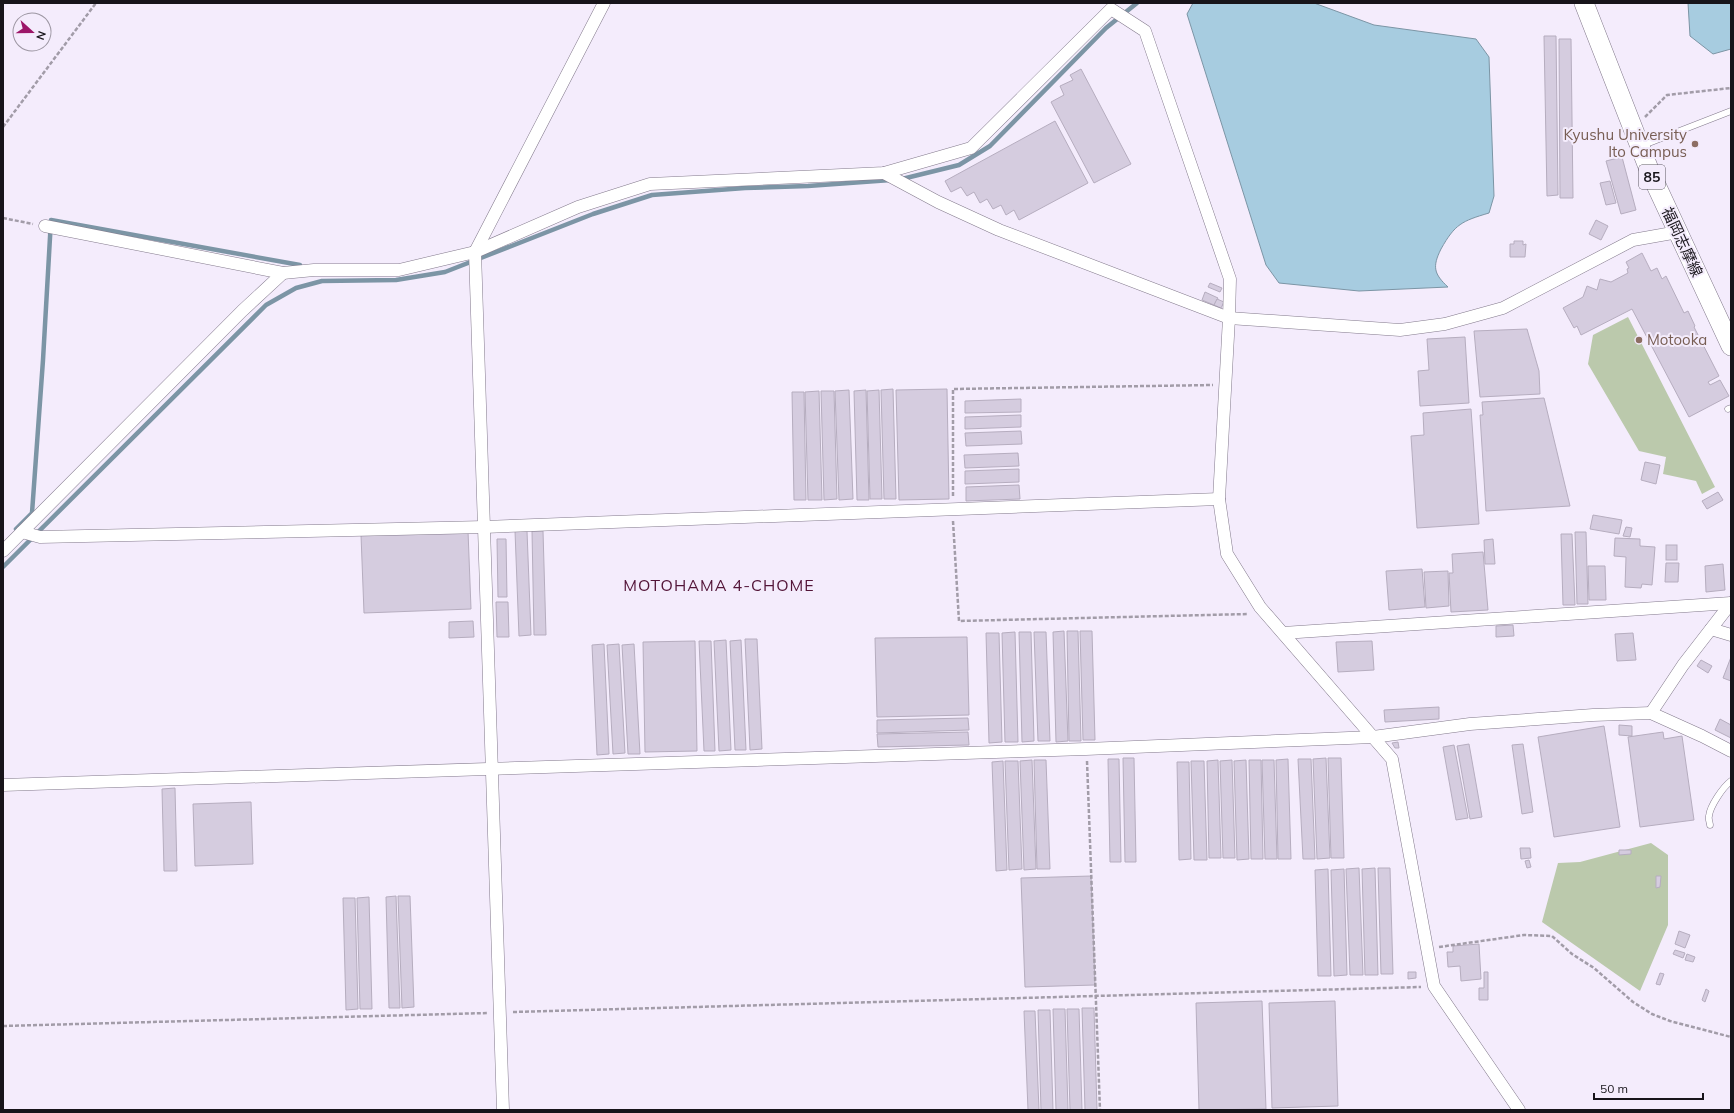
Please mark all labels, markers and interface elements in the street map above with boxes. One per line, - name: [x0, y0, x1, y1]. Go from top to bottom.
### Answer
- north arrow: [12, 12, 52, 52]
- text: N: [33, 29, 49, 42]
- place label: Kyushu University Ito Campus: [1563, 125, 1687, 161]
- marker: Kyushu University Ito Campus: [1690, 139, 1700, 149]
- road number: 85: [1639, 165, 1665, 189]
- street label: 福岡志摩線: [1658, 204, 1707, 280]
- place label: Motooka: [1647, 330, 1707, 349]
- marker: Motooka: [1634, 335, 1644, 345]
- district label: MOTOHAMA 4-CHOME: [623, 575, 815, 595]
- scale bar: [1594, 1075, 1703, 1101]
- text: 50 m: [1600, 1081, 1628, 1096]

